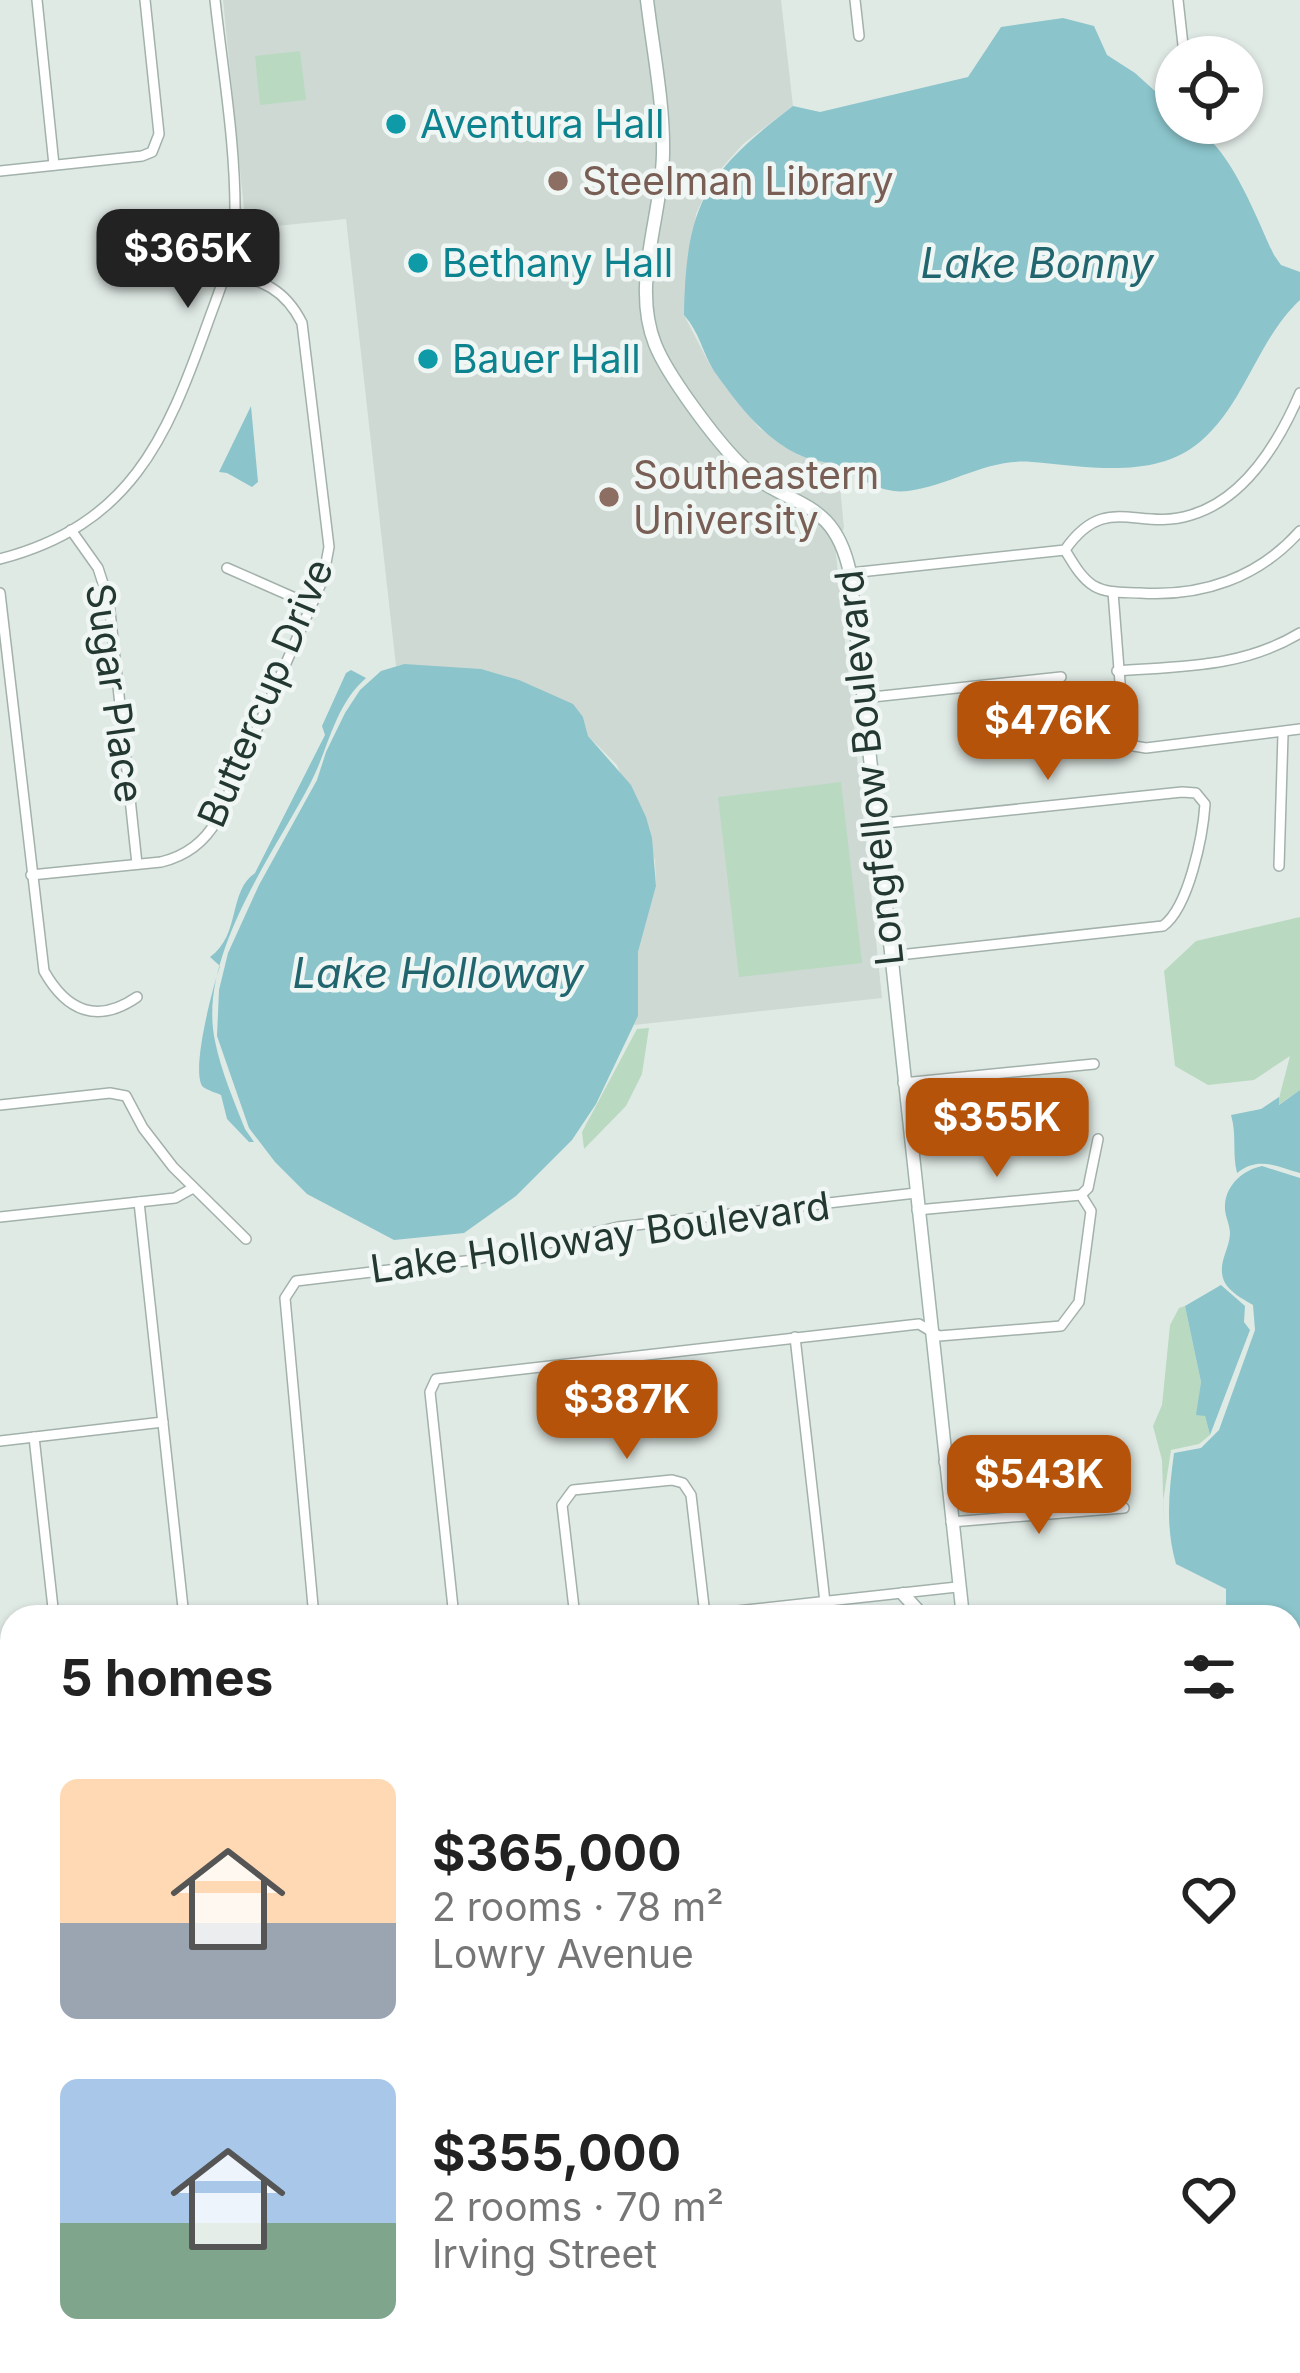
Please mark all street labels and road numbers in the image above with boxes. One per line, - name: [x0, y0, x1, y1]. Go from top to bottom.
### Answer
- street label: Buttercup Drive: [187, 552, 342, 834]
- street label: Longfellow Boulevard: [824, 568, 913, 968]
- street label: Sugar Place: [77, 580, 154, 806]
- street label: Lake Holloway Boulevard: [367, 1181, 833, 1292]

